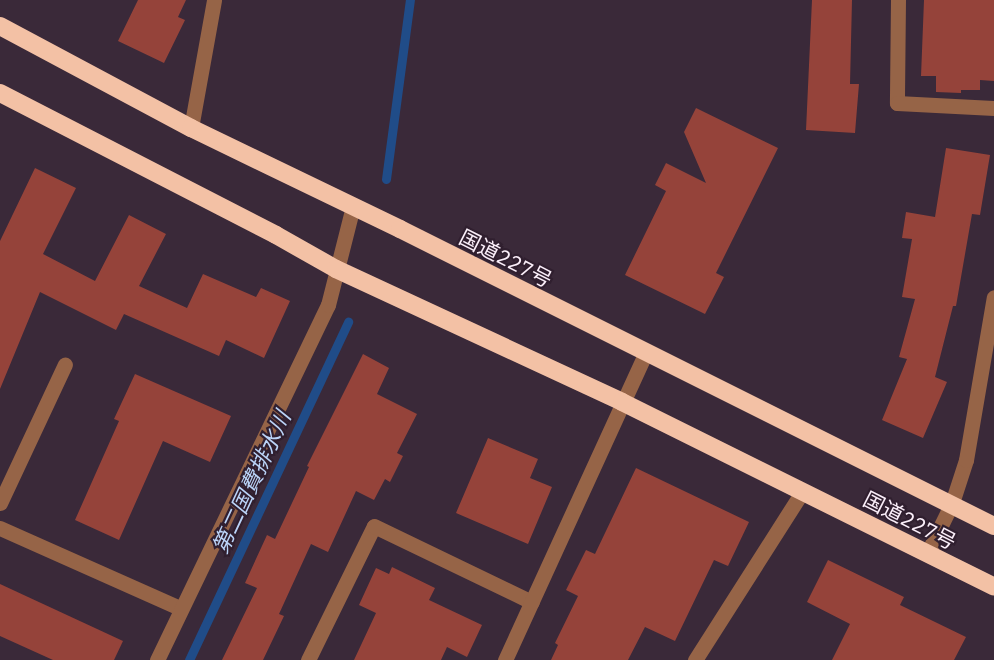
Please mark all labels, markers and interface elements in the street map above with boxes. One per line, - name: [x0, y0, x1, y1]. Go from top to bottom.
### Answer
- street label: 国道227号: [455, 224, 557, 292]
- water label: 第二国費排水川: [206, 407, 296, 557]
- street label: 国道227号: [859, 486, 961, 554]

